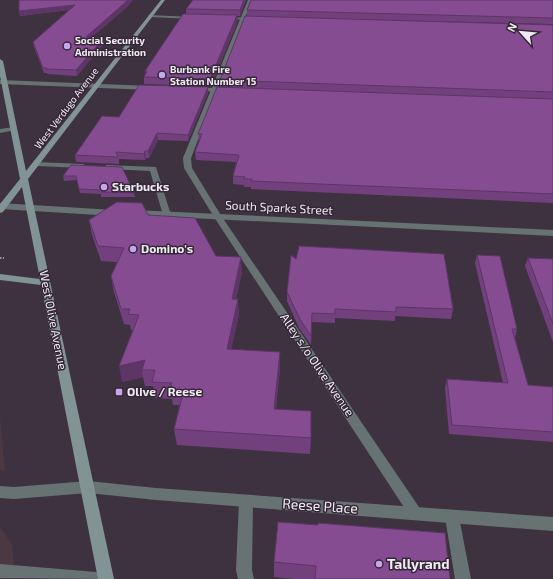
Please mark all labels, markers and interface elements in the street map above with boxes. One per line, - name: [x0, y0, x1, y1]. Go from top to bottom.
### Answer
- north arrow: [501, 12, 541, 52]
- text: N: [504, 21, 519, 34]
- place label: Social Security Administration: [75, 34, 146, 58]
- marker: Social Security Administration: [62, 41, 72, 51]
- place label: Burbank Fire Station Number 15: [170, 63, 257, 87]
- street label: West Verdugo Avenue: [32, 65, 100, 151]
- marker: Burbank Fire Station Number 15: [157, 70, 167, 80]
- place label: Starbucks: [112, 179, 169, 193]
- marker: Starbucks: [99, 182, 109, 192]
- street label: South Sparks Street: [225, 197, 334, 217]
- place label: Domino's: [141, 241, 193, 255]
- marker: Domino's: [128, 244, 138, 254]
- street label: West Olive Avenue: [37, 269, 70, 371]
- street label: Alley s/o Olive Avenue: [278, 310, 357, 418]
- place label: Olive / Reese: [127, 384, 202, 398]
- marker: Olive / Reese: [114, 387, 124, 397]
- street label: Reese Place: [282, 494, 358, 517]
- place label: Tallyrand: [387, 555, 450, 572]
- marker: Tallyrand: [374, 559, 384, 569]

